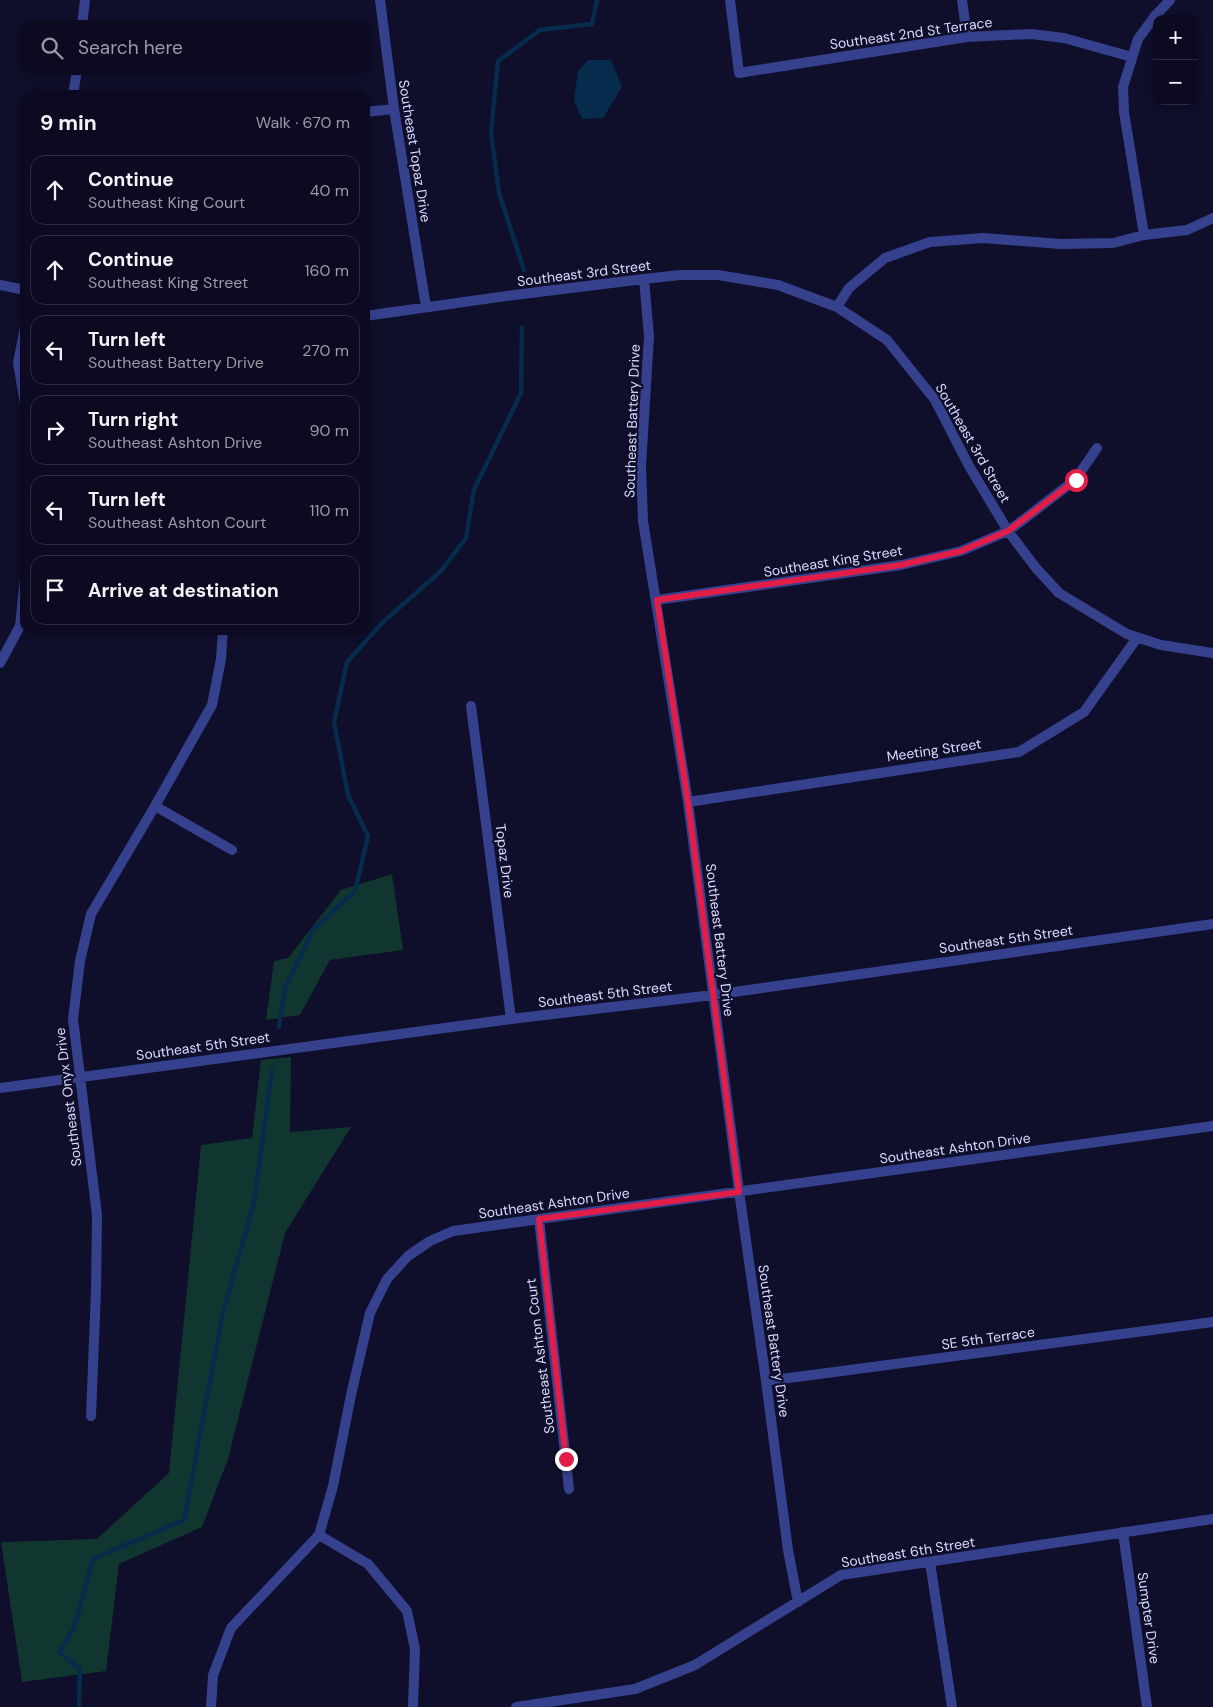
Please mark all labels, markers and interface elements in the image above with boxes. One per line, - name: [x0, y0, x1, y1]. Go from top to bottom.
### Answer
- street label: Southeast 2nd St Terrace: [829, 13, 993, 53]
- map controls: [1153, 15, 1198, 105]
- button: +: [1153, 15, 1198, 60]
- search box: [20, 20, 370, 75]
- icon: search: [38, 34, 66, 62]
- text: Search here: [78, 35, 183, 60]
- button: −: [1153, 60, 1198, 105]
- street label: Southeast Topaz Drive: [395, 78, 435, 224]
- text: 9 min: [40, 109, 97, 137]
- text: Walk · 670 m: [256, 112, 350, 133]
- text: Continue: [88, 167, 174, 192]
- icon: ahead: [41, 176, 69, 204]
- text: 40 m: [310, 180, 349, 201]
- text: Southeast King Court: [88, 192, 245, 213]
- text: Continue: [88, 247, 174, 272]
- icon: ahead: [41, 256, 69, 284]
- street label: Southeast 3rd Street: [516, 256, 652, 290]
- text: 160 m: [305, 260, 349, 281]
- text: Southeast King Street: [88, 272, 248, 293]
- text: Turn left: [88, 327, 166, 352]
- icon: left: [41, 336, 69, 364]
- text: 270 m: [302, 340, 349, 361]
- street label: Southeast Battery Drive: [620, 344, 644, 498]
- text: Southeast Battery Drive: [88, 352, 264, 373]
- street label: Southeast 3rd Street: [931, 380, 1015, 506]
- text: Turn right: [88, 407, 178, 432]
- icon: right: [41, 416, 69, 444]
- text: 90 m: [309, 420, 349, 441]
- text: Southeast Ashton Drive: [88, 432, 262, 453]
- route start: [1065, 469, 1088, 492]
- text: Turn left: [88, 487, 166, 512]
- icon: left: [41, 496, 69, 524]
- text: 110 m: [310, 500, 349, 521]
- text: Southeast Ashton Court: [88, 512, 267, 533]
- street label: Southeast King Street: [762, 541, 904, 581]
- icon: arrive: [41, 576, 69, 604]
- text: Arrive at destination: [88, 578, 279, 603]
- street label: Meeting Street: [885, 734, 983, 766]
- street label: Topaz Drive: [492, 823, 518, 899]
- street label: Southeast Battery Drive: [702, 863, 738, 1018]
- street label: Southeast 5th Street: [938, 921, 1074, 957]
- street label: Southeast 5th Street: [537, 977, 673, 1011]
- street label: Southeast Onyx Drive: [51, 1027, 85, 1167]
- street label: Southeast 5th Street: [135, 1028, 271, 1064]
- street label: Southeast Ashton Drive: [878, 1128, 1032, 1168]
- street label: Southeast Ashton Drive: [477, 1183, 631, 1223]
- street label: Southeast Battery Drive: [754, 1264, 794, 1419]
- street label: Southeast Ashton Court: [522, 1277, 558, 1435]
- street label: SE 5th Terrace: [940, 1323, 1036, 1353]
- route end: [555, 1448, 578, 1471]
- street label: Southeast 6th Street: [840, 1533, 976, 1571]
- street label: Sumpter Drive: [1134, 1571, 1164, 1665]

